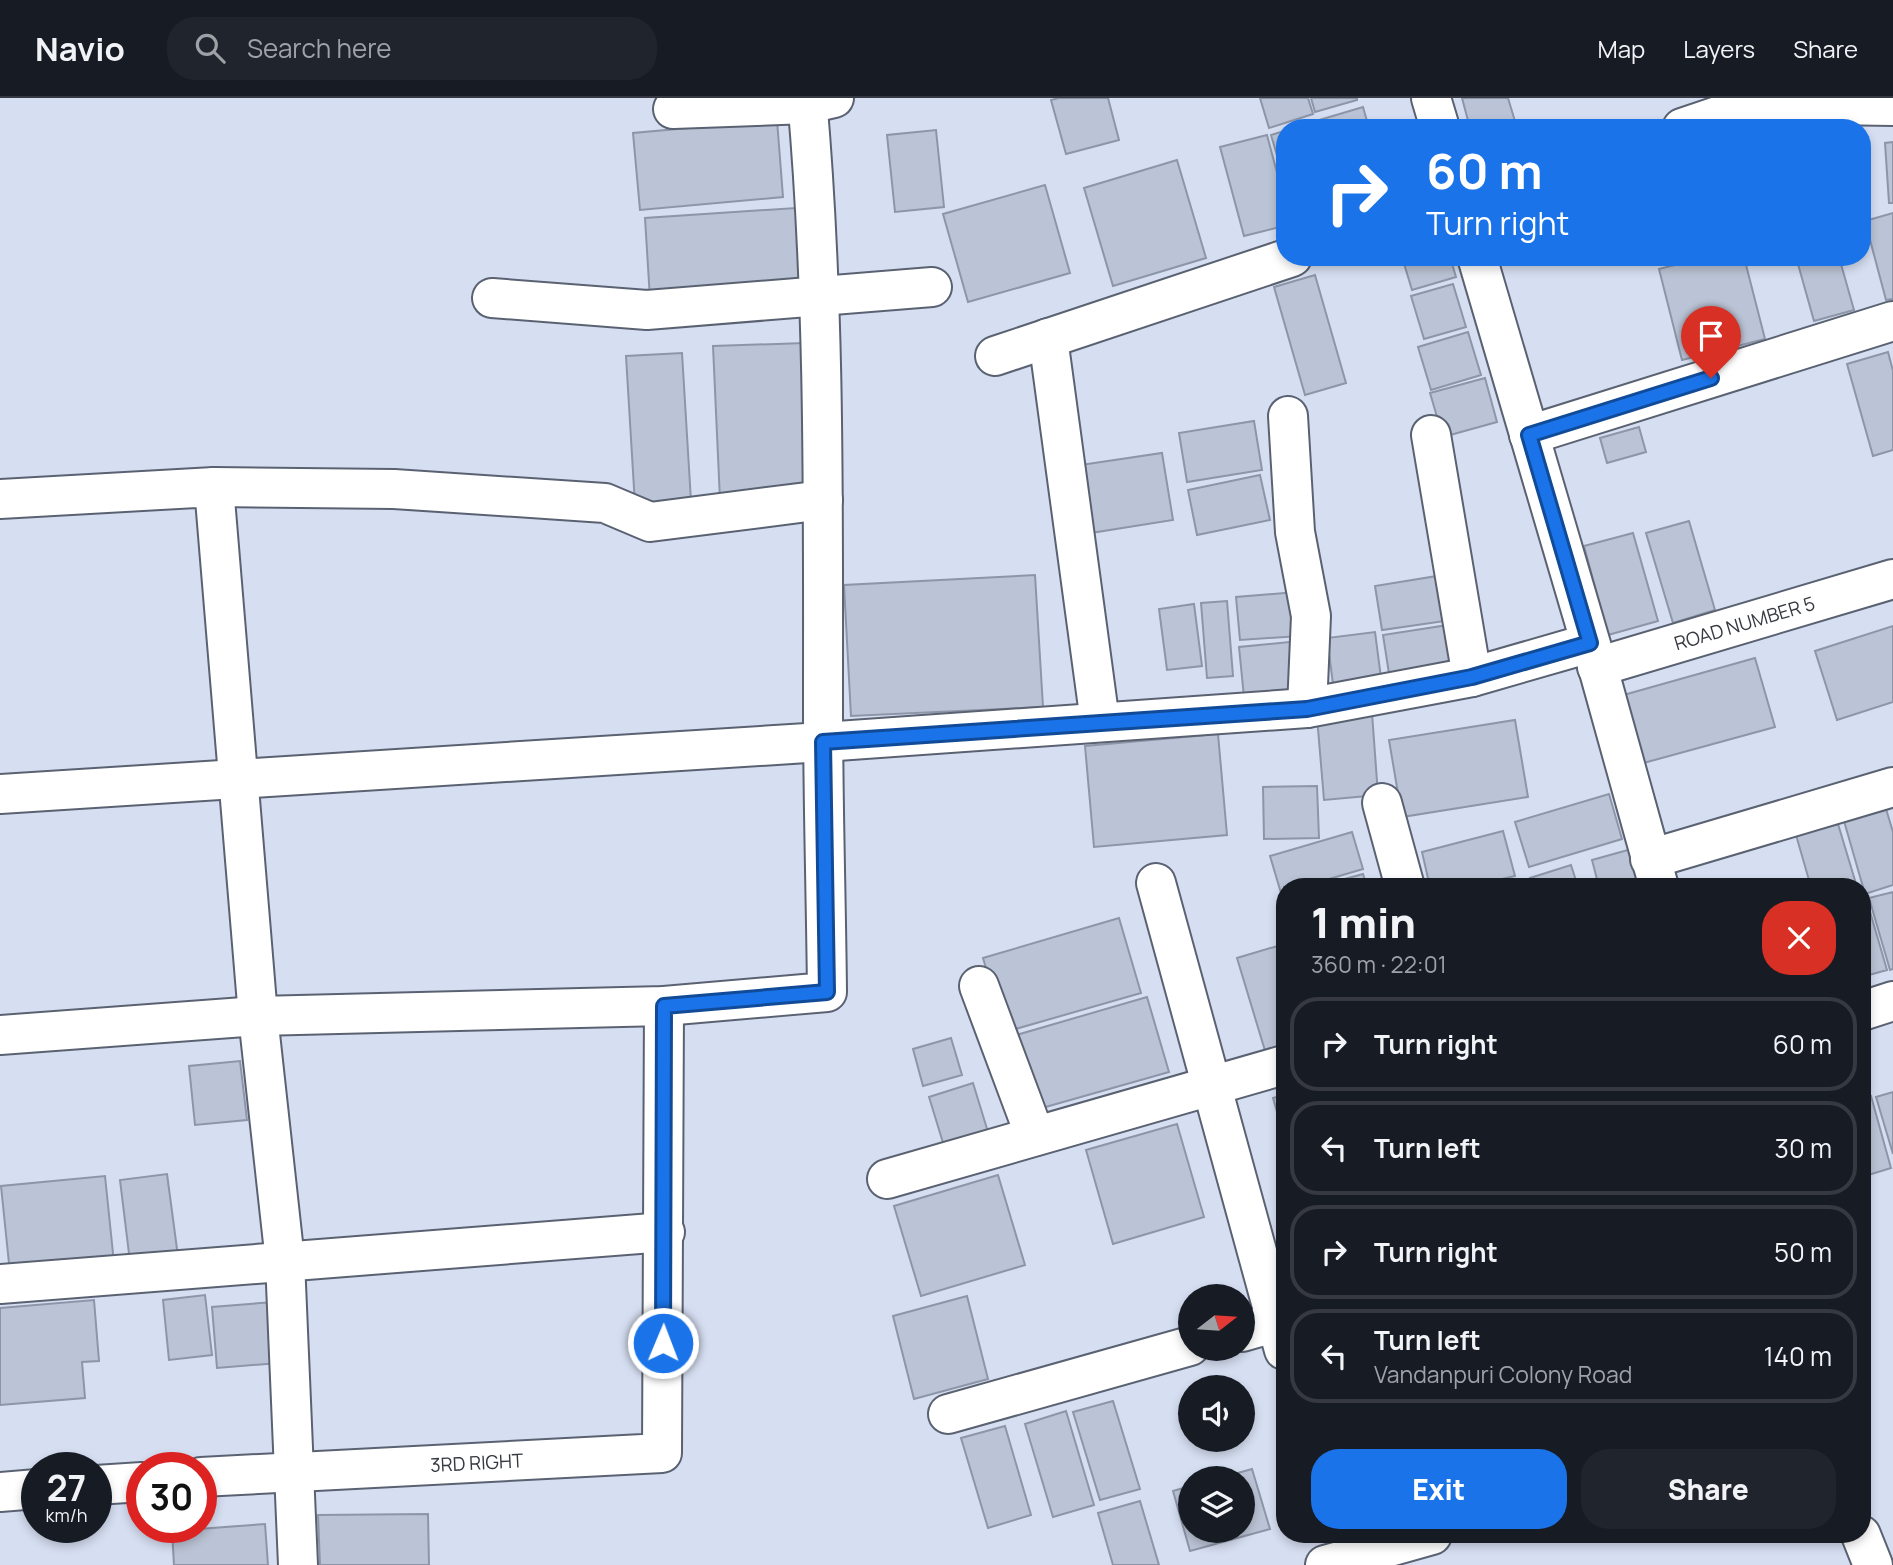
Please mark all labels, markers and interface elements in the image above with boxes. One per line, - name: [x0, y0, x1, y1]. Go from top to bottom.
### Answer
- search box: [167, 17, 657, 80]
- text: Navio: [35, 26, 125, 71]
- icon: search: [191, 29, 229, 67]
- text: Search here: [247, 30, 391, 66]
- text: Map: [1598, 32, 1645, 65]
- text: Layers: [1683, 32, 1755, 65]
- text: Share: [1793, 32, 1858, 65]
- text: 60 m: [1426, 137, 1543, 204]
- icon: right: [1311, 147, 1402, 238]
- text: Turn right: [1426, 201, 1569, 245]
- pin: [1681, 306, 1741, 378]
- icon: arrive: [1692, 317, 1730, 355]
- street label: ROAD NUMBER 5: [1671, 590, 1818, 656]
- text: 1 min: [1311, 893, 1416, 951]
- button: close: [1762, 901, 1836, 975]
- text: 360 m · 22:01: [1311, 948, 1447, 980]
- icon: right: [1315, 1025, 1353, 1063]
- text: Turn right: [1374, 1026, 1498, 1062]
- text: 60 m: [1773, 1026, 1832, 1062]
- icon: left: [1315, 1129, 1353, 1167]
- text: Turn left: [1374, 1130, 1481, 1166]
- text: 30 m: [1775, 1130, 1832, 1166]
- icon: right: [1315, 1233, 1353, 1271]
- text: Turn right: [1374, 1234, 1498, 1270]
- text: 50 m: [1774, 1234, 1832, 1270]
- north arrow: [1178, 1284, 1255, 1362]
- map controls: [1178, 1284, 1255, 1543]
- position arrow: [626, 1306, 700, 1380]
- text: Turn left: [1374, 1322, 1481, 1358]
- icon: left: [1315, 1337, 1353, 1375]
- text: 140 m: [1763, 1338, 1832, 1374]
- text: Vandanpuri Colony Road: [1374, 1358, 1632, 1390]
- button: sound: [1178, 1375, 1255, 1452]
- street label: 3RD RIGHT: [429, 1447, 525, 1478]
- button: Exit: [1311, 1449, 1567, 1529]
- button: Share: [1581, 1449, 1836, 1529]
- speed limit sign: 30: [126, 1452, 217, 1543]
- text: 27: [47, 1464, 86, 1512]
- button: layers: [1178, 1466, 1255, 1543]
- text: km/h: [46, 1503, 87, 1527]

